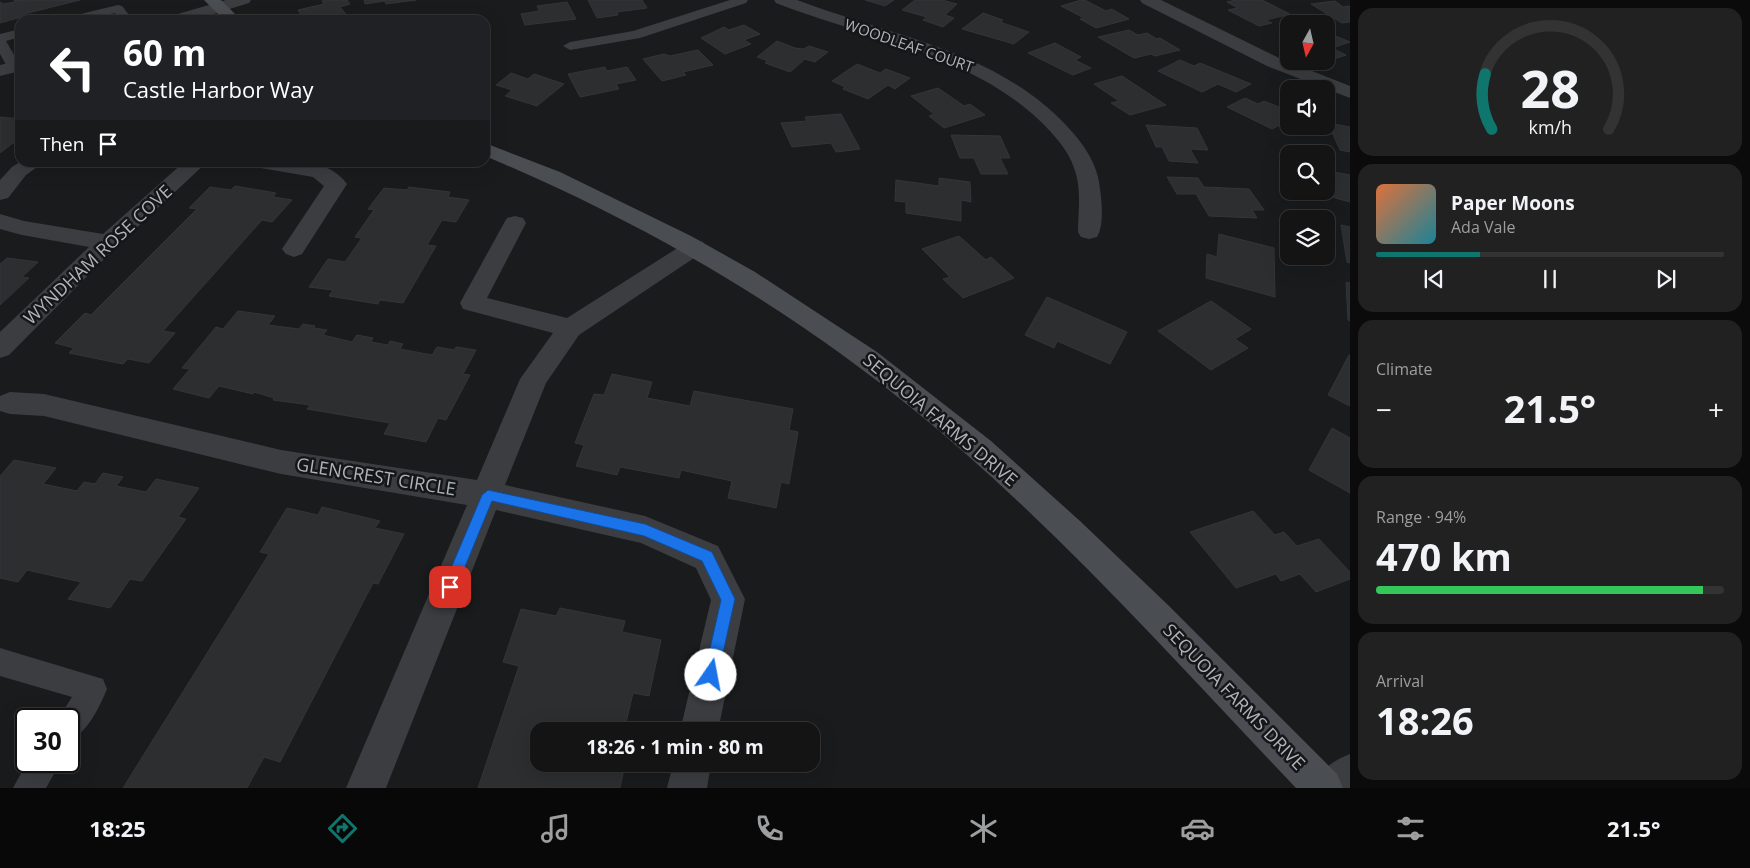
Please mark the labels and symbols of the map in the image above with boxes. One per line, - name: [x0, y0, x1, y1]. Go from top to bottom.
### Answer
- street label: WOODLEAF COURT: [842, 14, 977, 77]
- north arrow: [1280, 15, 1335, 70]
- street label: WYNDHAM ROSE COVE: [18, 179, 177, 329]
- street label: SEQUOIA FARMS DRIVE: [858, 348, 1023, 491]
- street label: GLENCREST CIRCLE: [295, 452, 458, 500]
- pin: [429, 566, 471, 608]
- street label: SEQUOIA FARMS DRIVE: [1159, 618, 1311, 775]
- position arrow: [684, 648, 736, 700]
- speed limit sign: 30: [15, 708, 80, 773]

